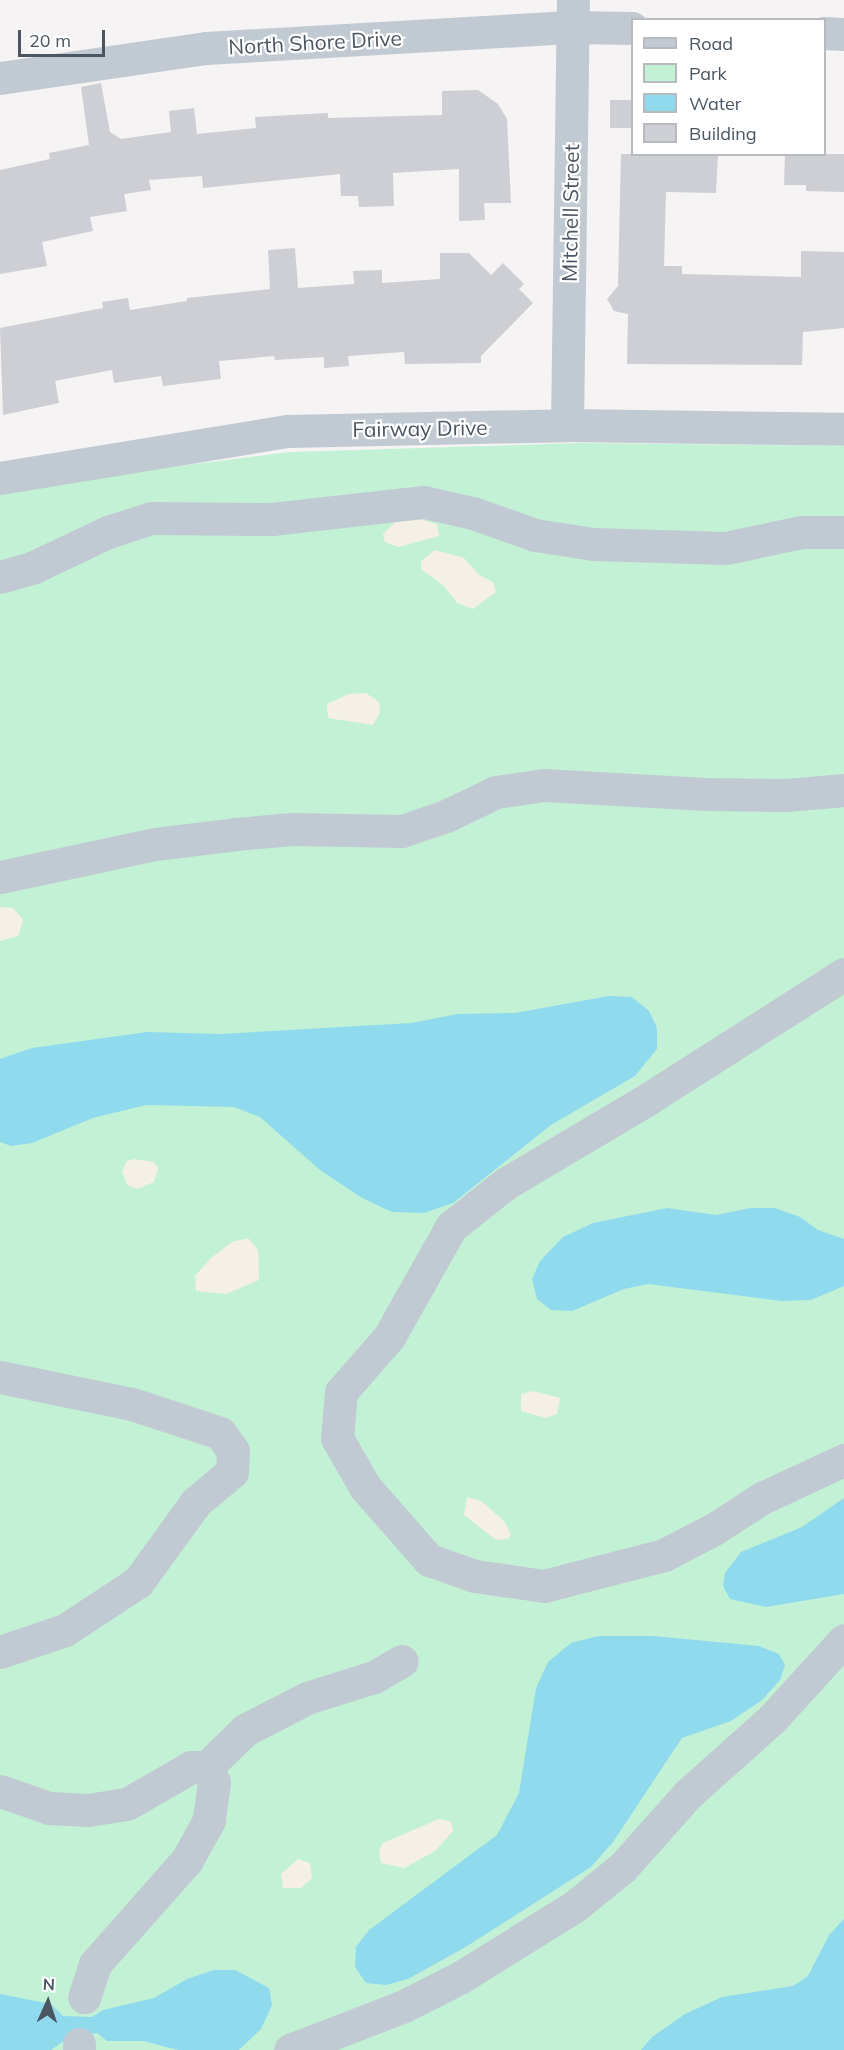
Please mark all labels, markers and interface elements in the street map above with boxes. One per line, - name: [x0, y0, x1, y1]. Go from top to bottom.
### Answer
- scale bar: [21, 18, 108, 56]
- legend: [631, 18, 826, 156]
- street label: North Shore Drive: [228, 25, 402, 59]
- text: 20 m: [29, 29, 71, 52]
- text: Road: [689, 32, 733, 55]
- text: Park: [689, 62, 727, 85]
- text: Water: [689, 92, 741, 115]
- text: Building: [689, 122, 757, 145]
- street label: Mitchell Street: [556, 144, 584, 282]
- street label: Fairway Drive: [352, 414, 488, 442]
- north arrow: [18, 1972, 78, 2032]
- text: N: [42, 1974, 56, 1994]

